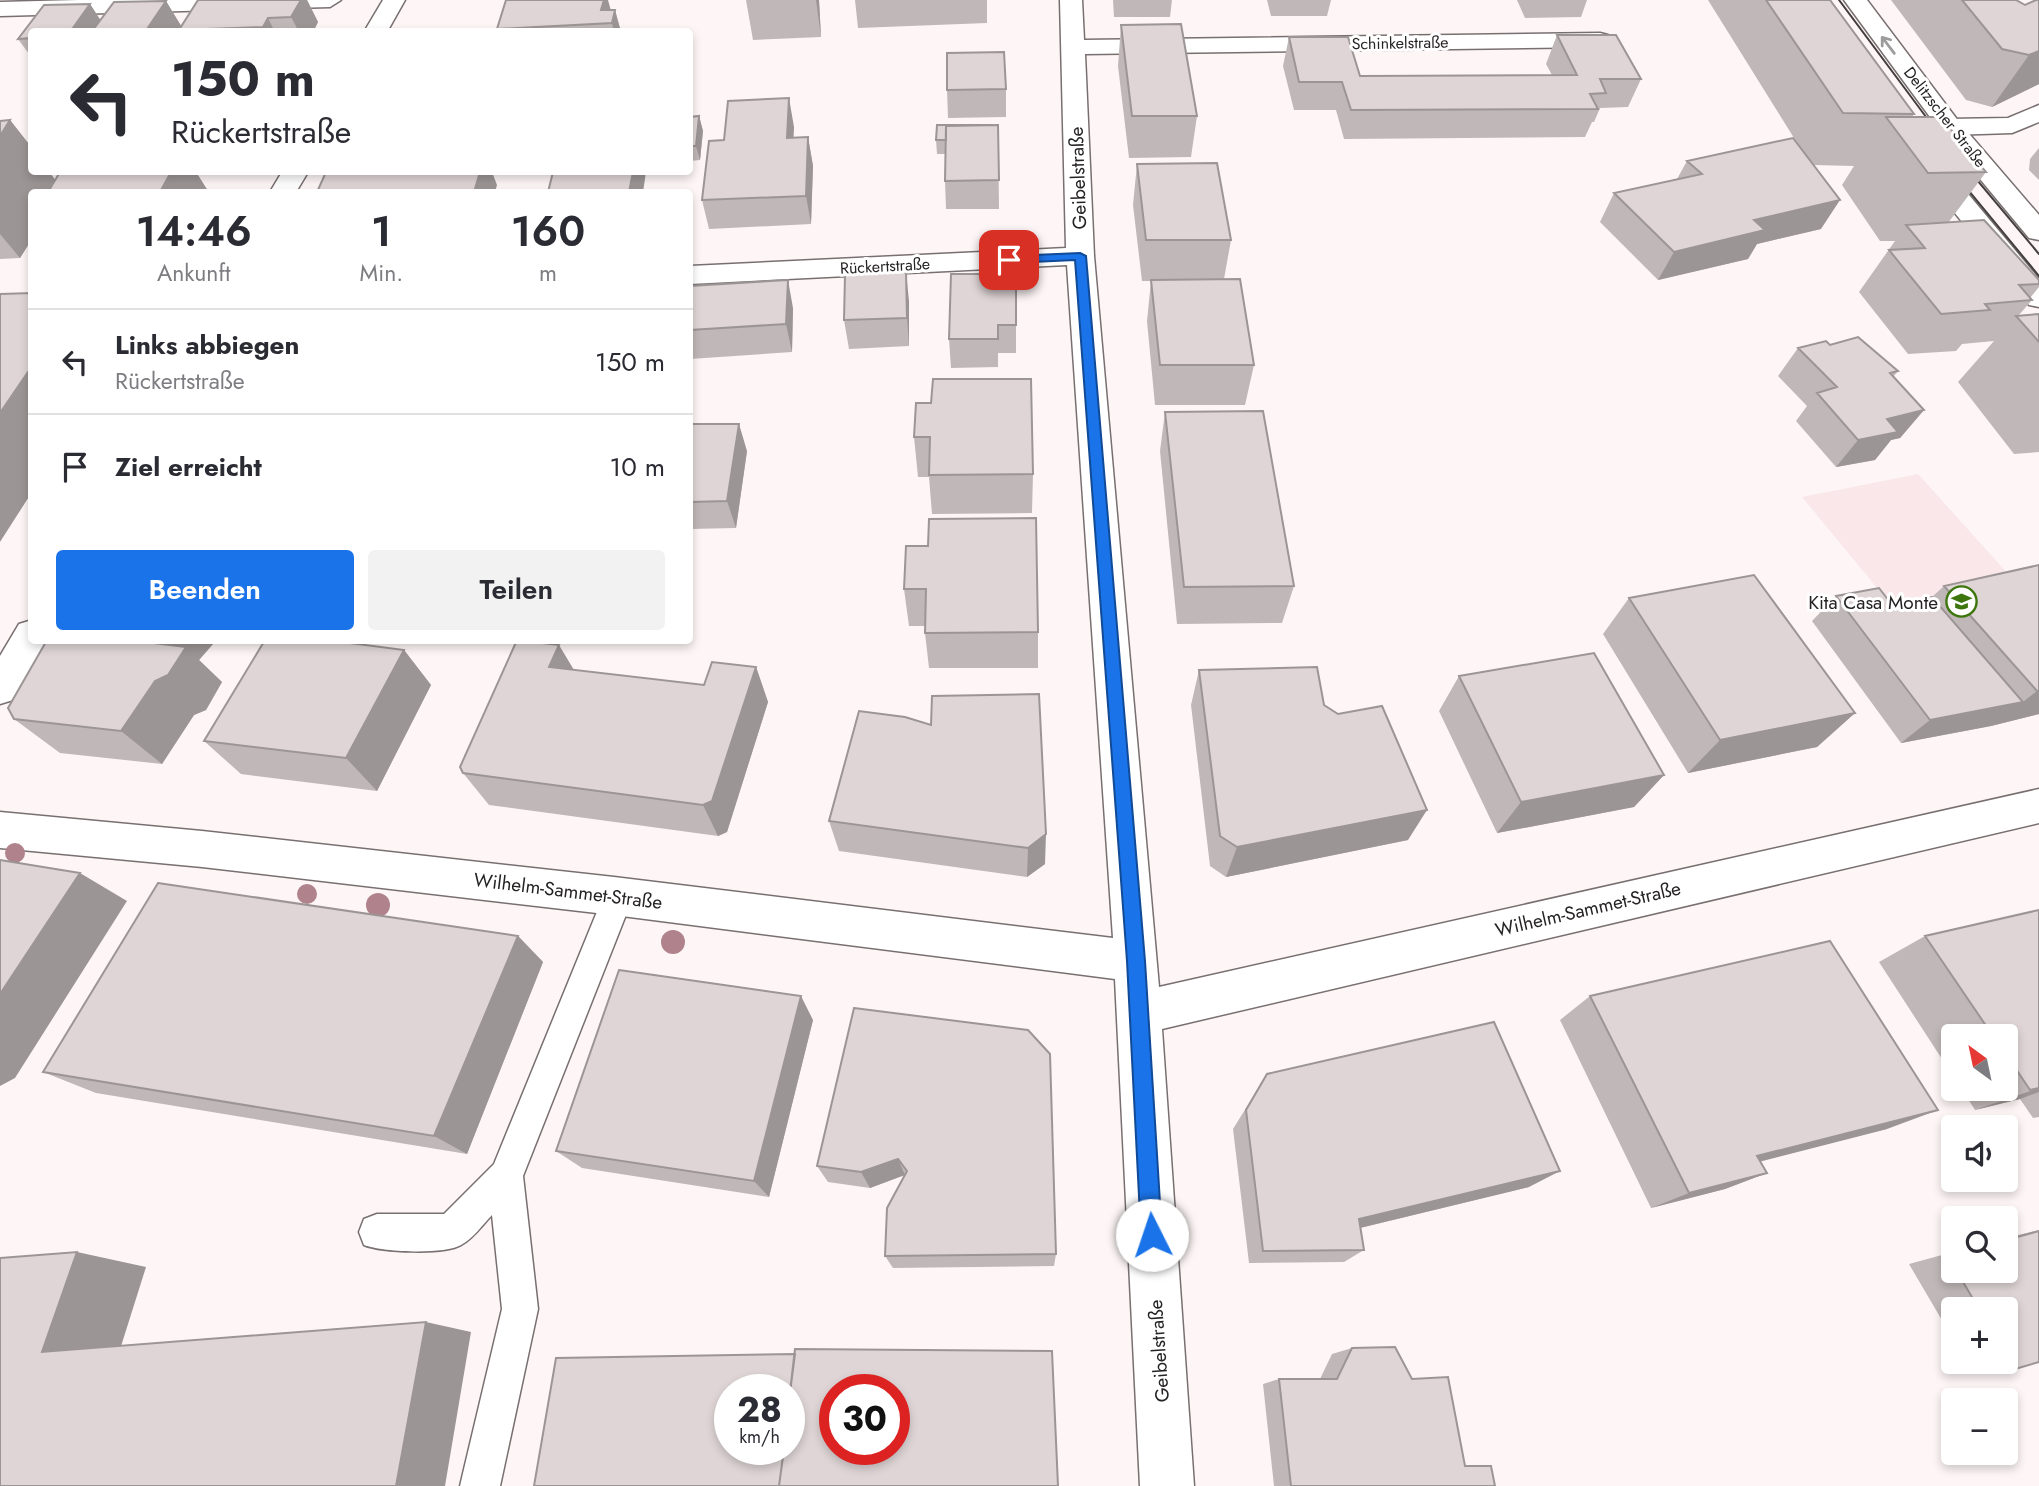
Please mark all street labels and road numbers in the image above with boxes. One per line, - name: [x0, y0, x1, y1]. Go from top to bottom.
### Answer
- street label: Schinkelstraße: [1351, 31, 1449, 55]
- street label: Delitzscher Straße: [1898, 62, 1992, 172]
- street label: Geibelstraße: [1063, 126, 1093, 230]
- street label: Rückertstraße: [839, 252, 931, 280]
- street label: Wilhelm-Sammet-Straße: [472, 866, 664, 916]
- street label: Wilhelm-Sammet-Straße: [1493, 874, 1684, 943]
- street label: Geibelstraße: [1142, 1299, 1176, 1403]

